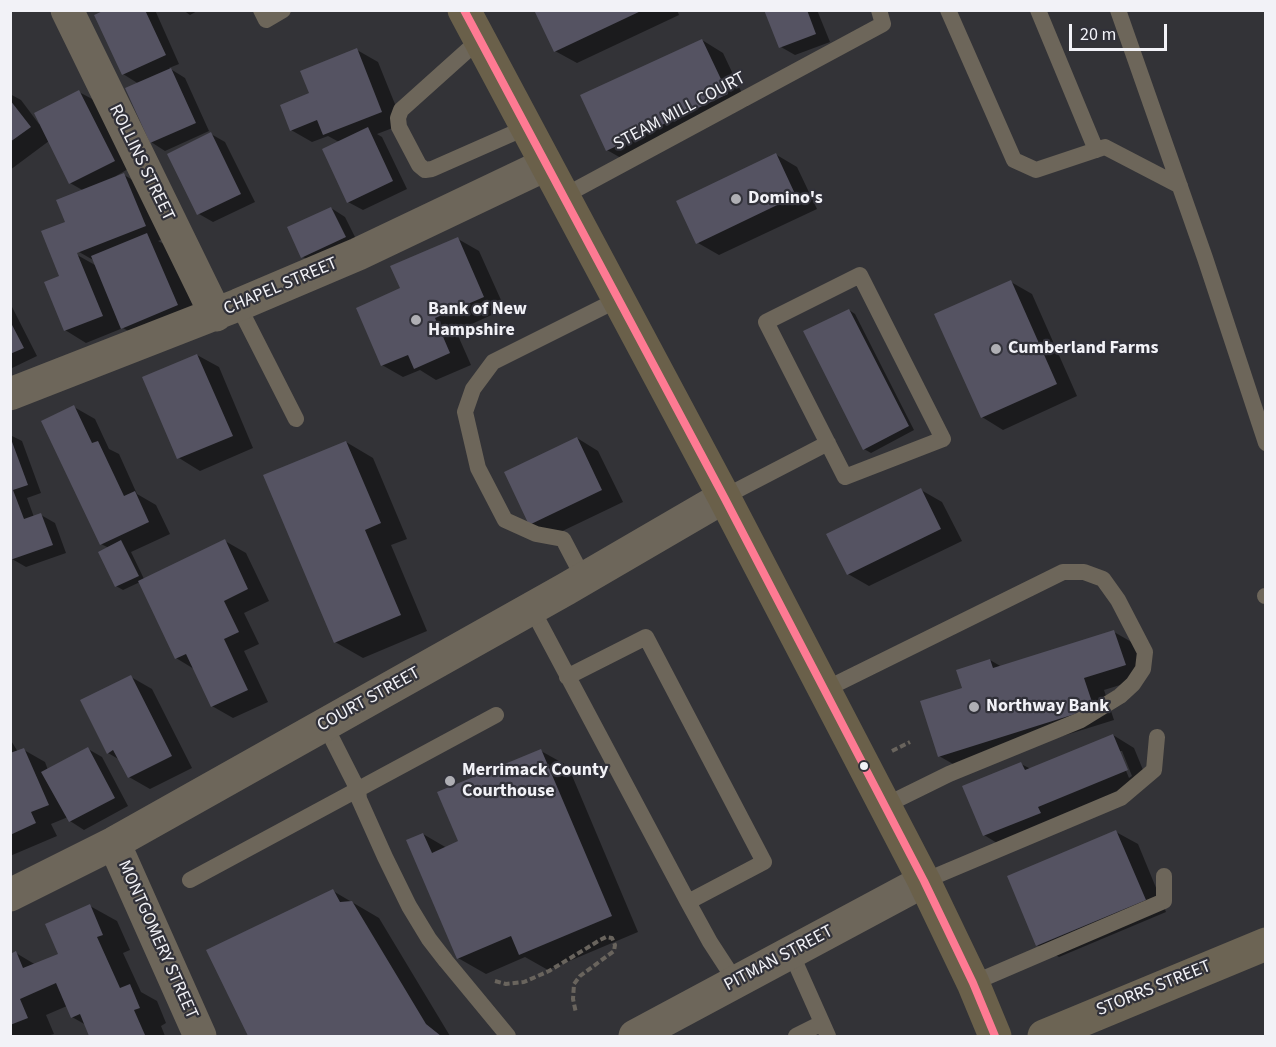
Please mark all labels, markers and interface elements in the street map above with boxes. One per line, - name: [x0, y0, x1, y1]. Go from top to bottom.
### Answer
- scale bar: [1072, 12, 1170, 50]
- text: 20 m: [1080, 22, 1116, 47]
- street label: STEAM MILL COURT: [610, 68, 750, 156]
- street label: ROLLINS STREET: [103, 101, 179, 225]
- place label: Domino's: [748, 188, 823, 210]
- marker: Domino's: [729, 192, 743, 206]
- street label: CHAPEL STREET: [221, 253, 341, 321]
- place label: Bank of New Hampshire: [428, 299, 527, 342]
- marker: Bank of New Hampshire: [409, 313, 423, 327]
- place label: Cumberland Farms: [1008, 338, 1158, 360]
- marker: Cumberland Farms: [989, 342, 1003, 356]
- street label: COURT STREET: [314, 663, 424, 737]
- place label: Northway Bank: [986, 696, 1109, 718]
- marker: Northway Bank: [967, 700, 981, 714]
- place label: Merrimack County Courthouse: [462, 760, 608, 802]
- unlabelled marker: [858, 760, 870, 772]
- marker: Merrimack County Courthouse: [443, 774, 457, 788]
- street label: MONTGOMERY STREET: [112, 857, 202, 1023]
- street label: PITMAN STREET: [721, 921, 837, 997]
- street label: STORRS STREET: [1094, 956, 1214, 1022]

